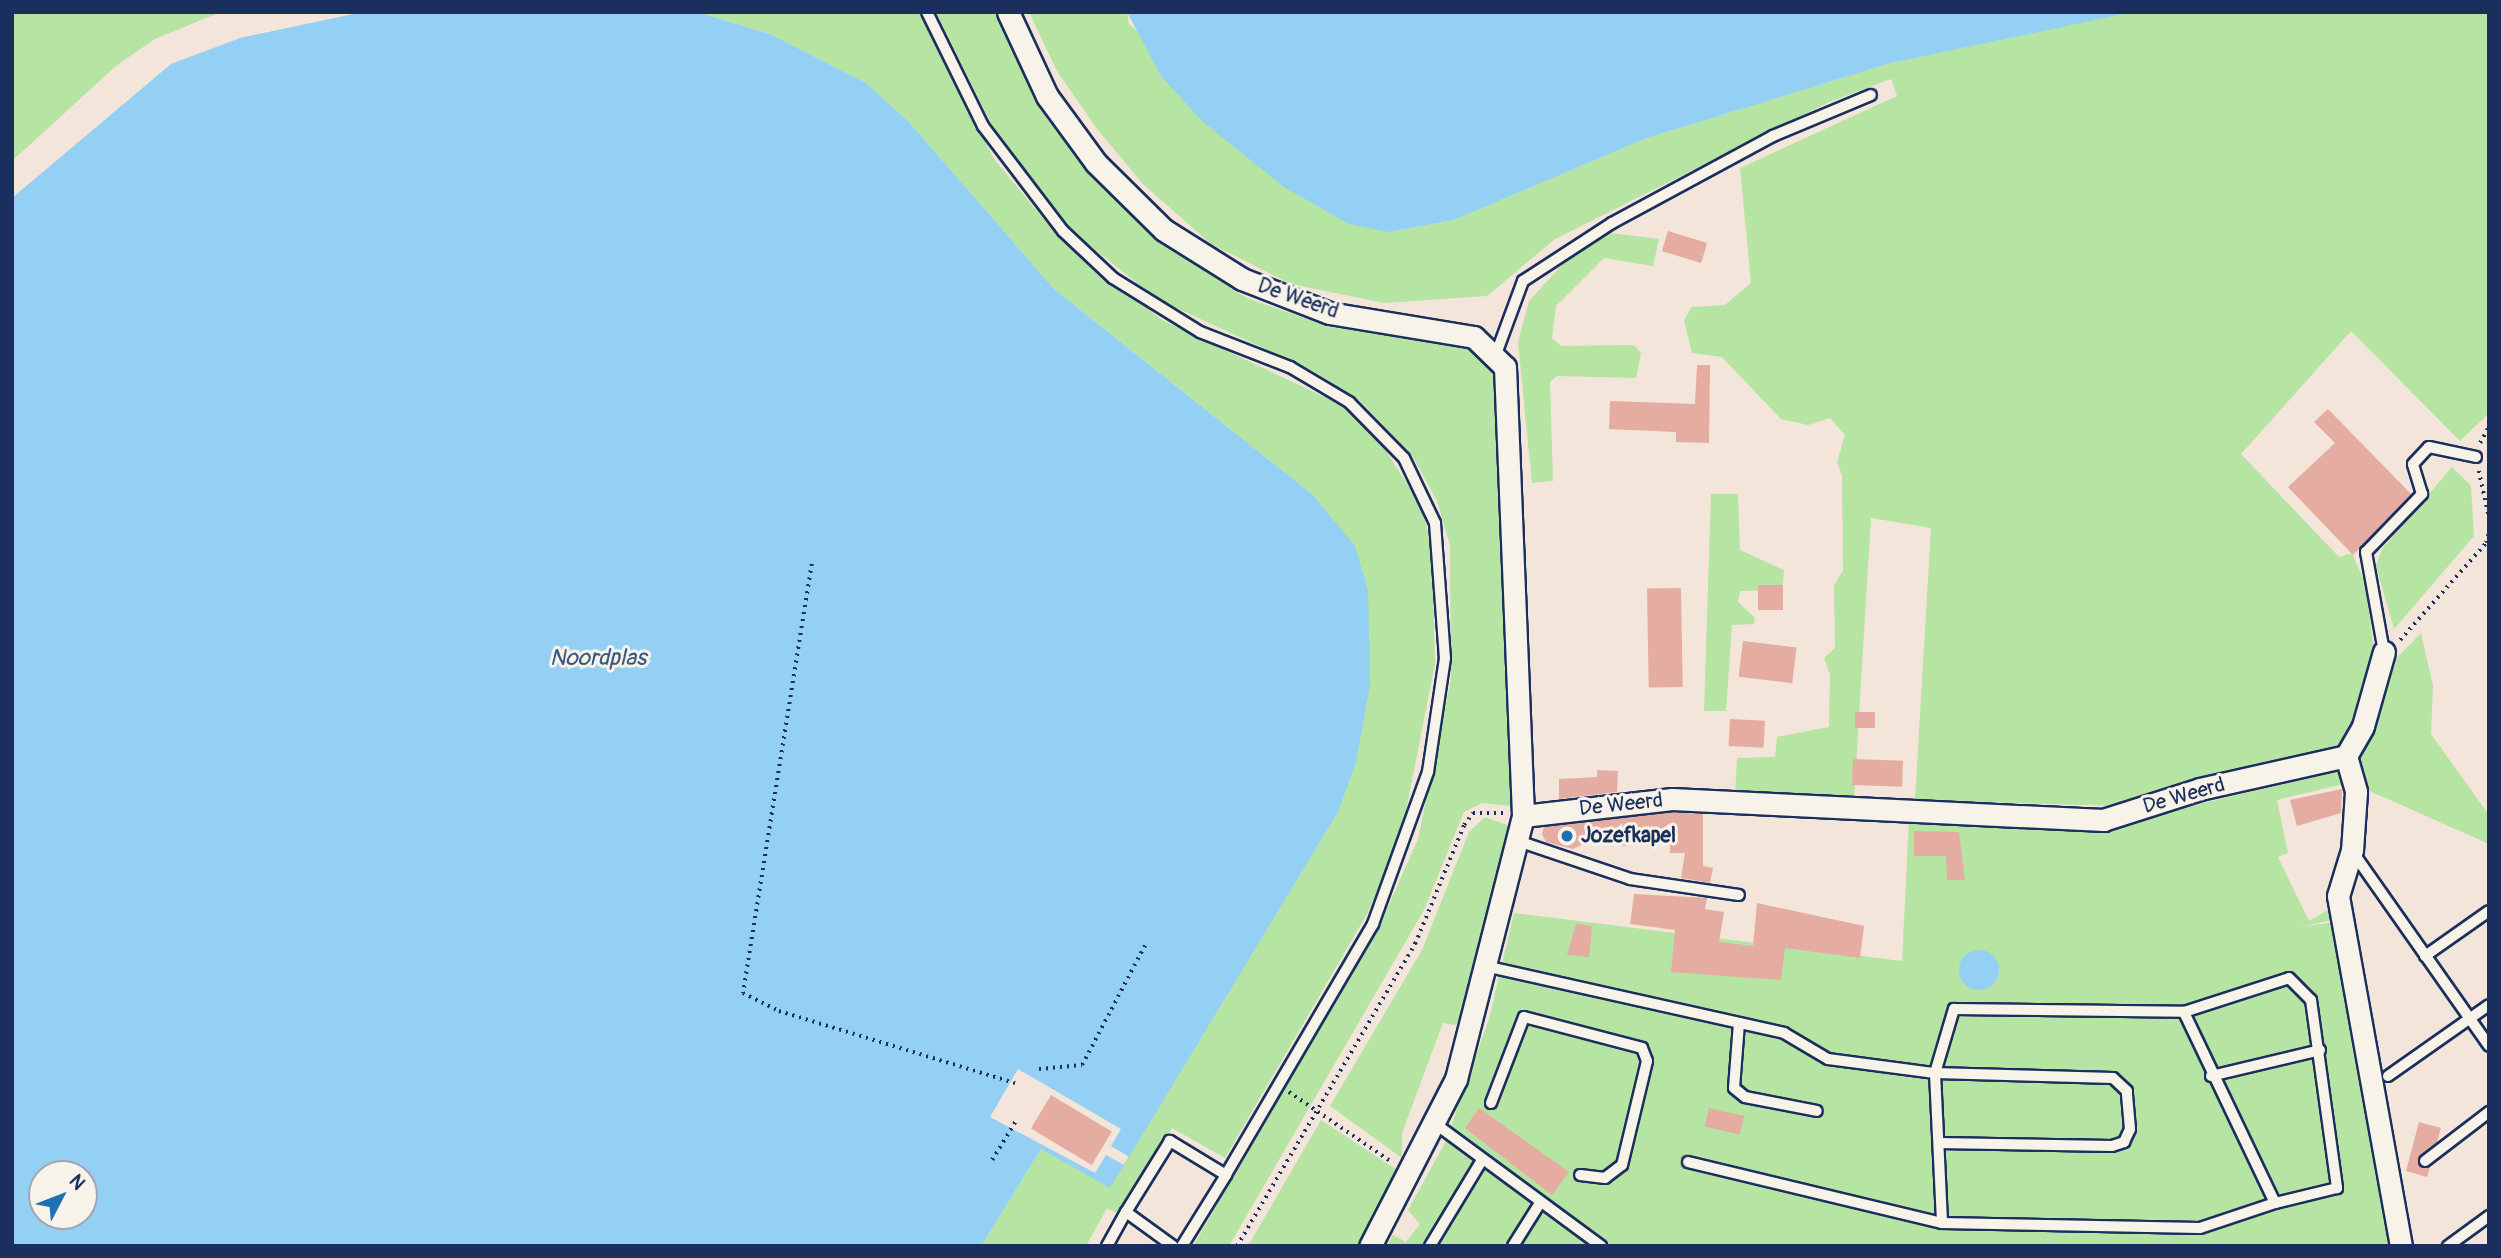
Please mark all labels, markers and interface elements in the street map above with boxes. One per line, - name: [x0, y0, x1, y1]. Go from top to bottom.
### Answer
- street label: De Weerd: [1254, 273, 1342, 325]
- water label: Noordplas: [550, 644, 646, 672]
- street label: De Weerd: [2140, 772, 2228, 820]
- street label: De Weerd: [1578, 788, 1664, 822]
- place label: Jozefkapel: [1581, 823, 1676, 849]
- marker: Jozefkapel: [1559, 828, 1575, 844]
- north arrow: [28, 1160, 98, 1230]
- text: N: [64, 1169, 90, 1195]

